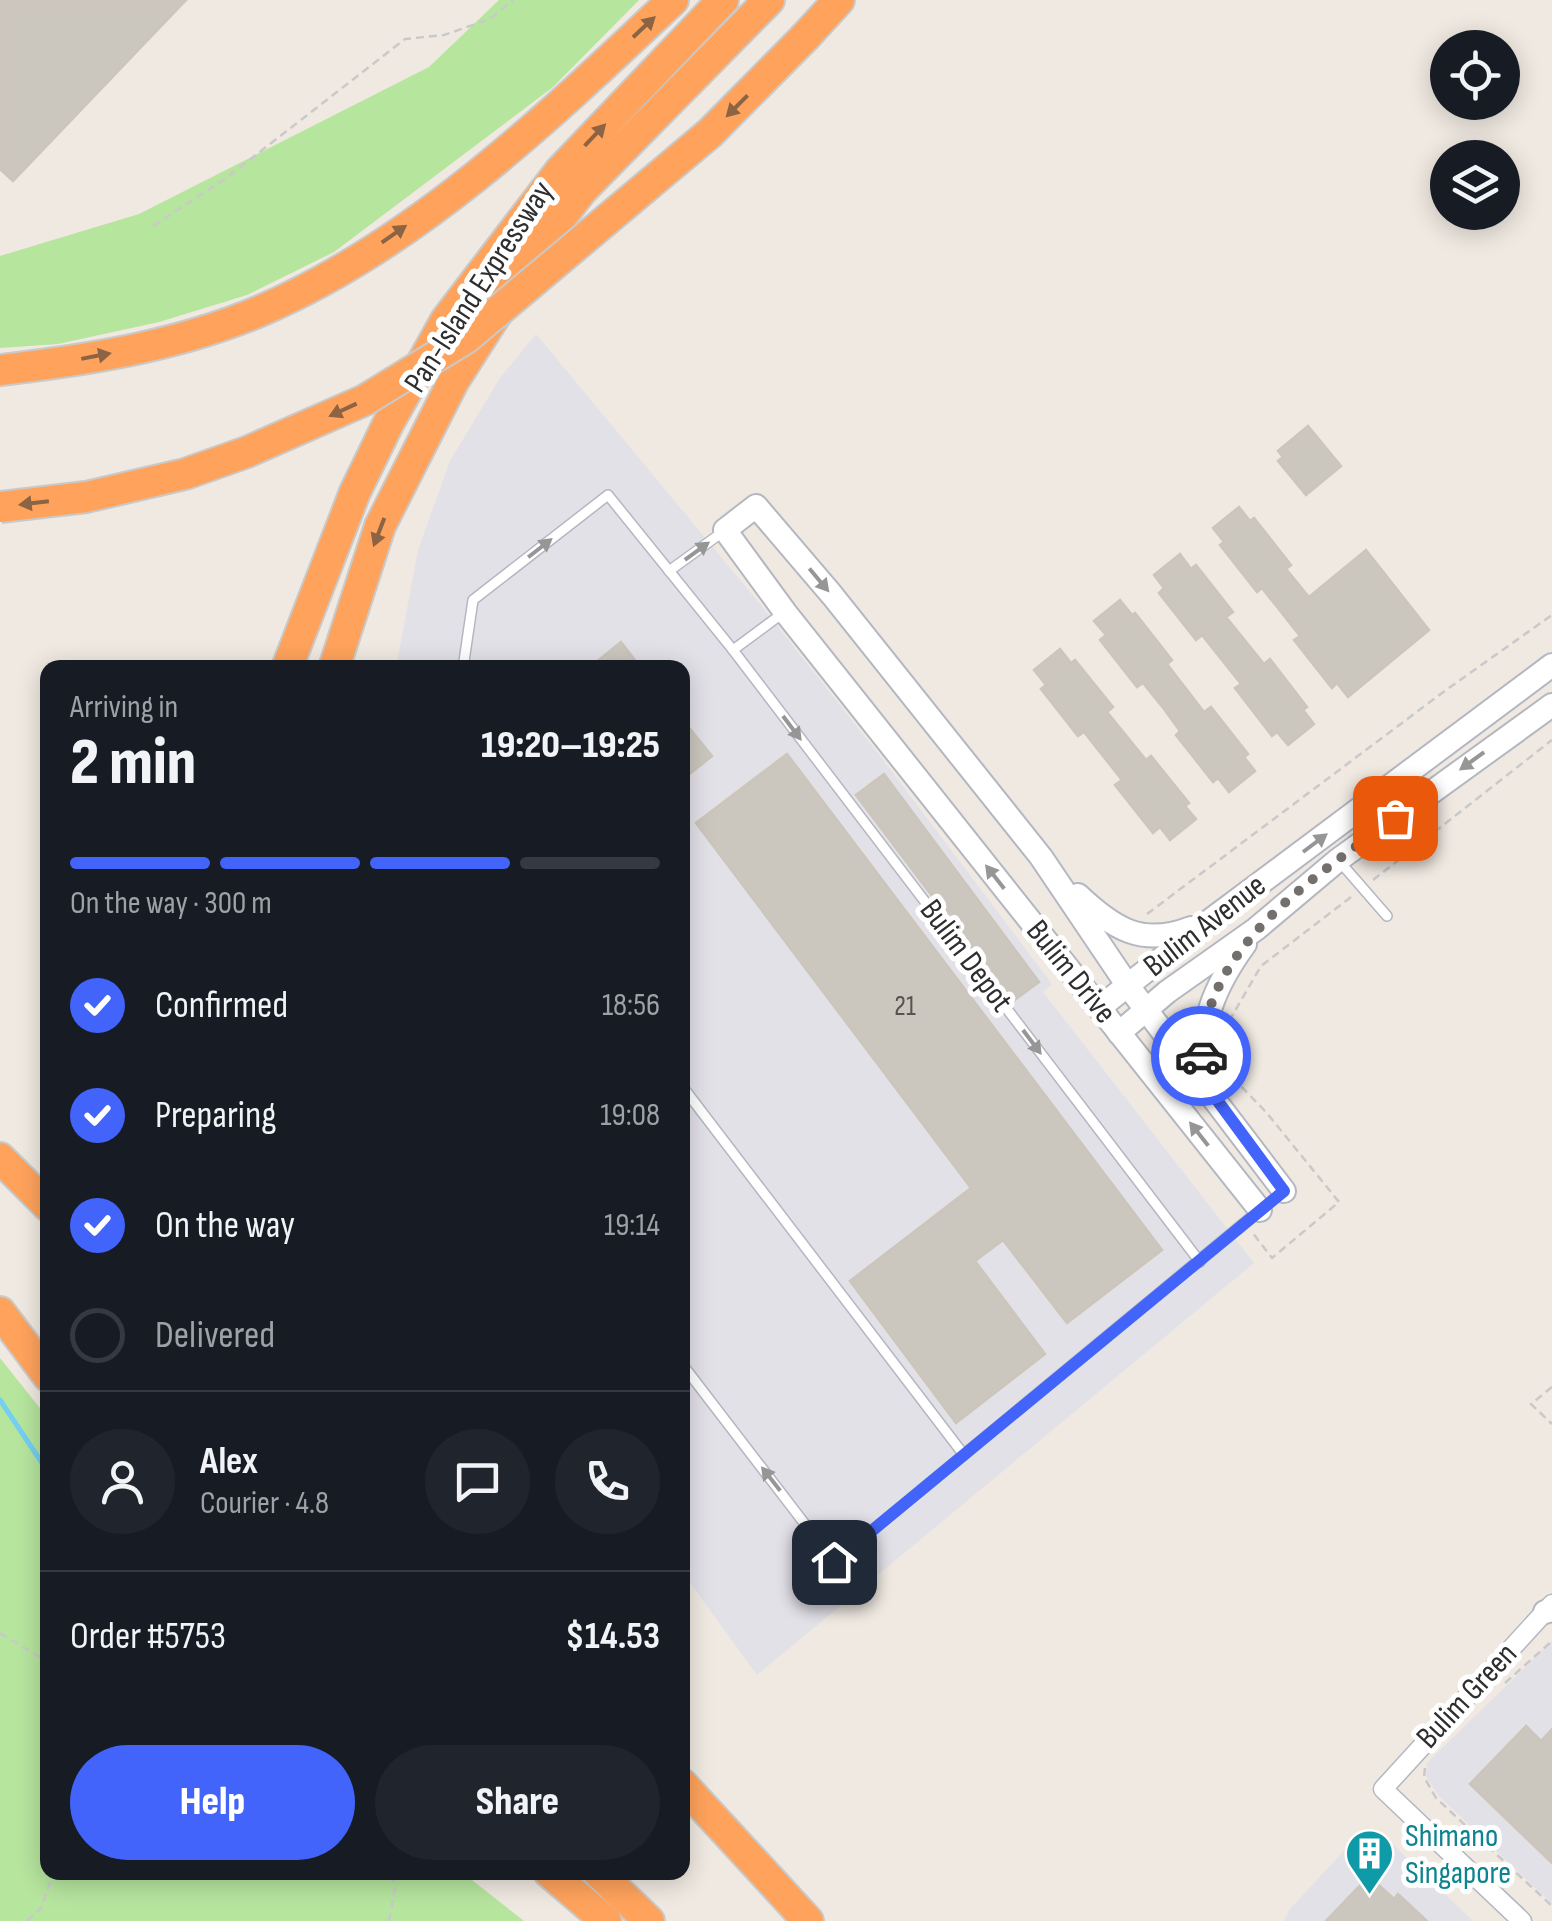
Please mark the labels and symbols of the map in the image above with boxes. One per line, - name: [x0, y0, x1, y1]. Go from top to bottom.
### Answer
- one-way arrow: [632, 16, 656, 39]
- one-way arrow: [726, 93, 750, 117]
- one-way arrow: [582, 123, 606, 147]
- street label: Pan-Island Expressway: [396, 174, 562, 400]
- one-way arrow: [381, 225, 407, 244]
- one-way arrow: [81, 348, 112, 364]
- one-way arrow: [328, 401, 357, 418]
- one-way arrow: [17, 495, 49, 511]
- one-way arrow: [371, 518, 386, 548]
- one-way arrow: [527, 538, 553, 558]
- one-way arrow: [684, 541, 710, 561]
- one-way arrow: [808, 567, 830, 592]
- one-way arrow: [781, 715, 802, 741]
- one-way arrow: [1459, 750, 1485, 770]
- pin: [1353, 776, 1438, 861]
- one-way arrow: [1302, 833, 1328, 853]
- one-way arrow: [985, 864, 1006, 889]
- street label: Bulim Avenue: [1136, 866, 1274, 986]
- street label: Bulim Depot: [911, 892, 1021, 1020]
- street label: Bulim Drive: [1018, 912, 1124, 1032]
- house number: 21: [894, 990, 916, 1023]
- courier: [1151, 1006, 1251, 1106]
- one-way arrow: [1021, 1029, 1041, 1055]
- one-way arrow: [1189, 1121, 1210, 1147]
- one-way arrow: [761, 1466, 781, 1492]
- pin: [792, 1520, 877, 1605]
- street label: Bulim Green: [1408, 1635, 1526, 1757]
- place label: Shimano Singapore: [1405, 1817, 1511, 1893]
- building icon: Shimano Singapore: [1344, 1828, 1396, 1896]

